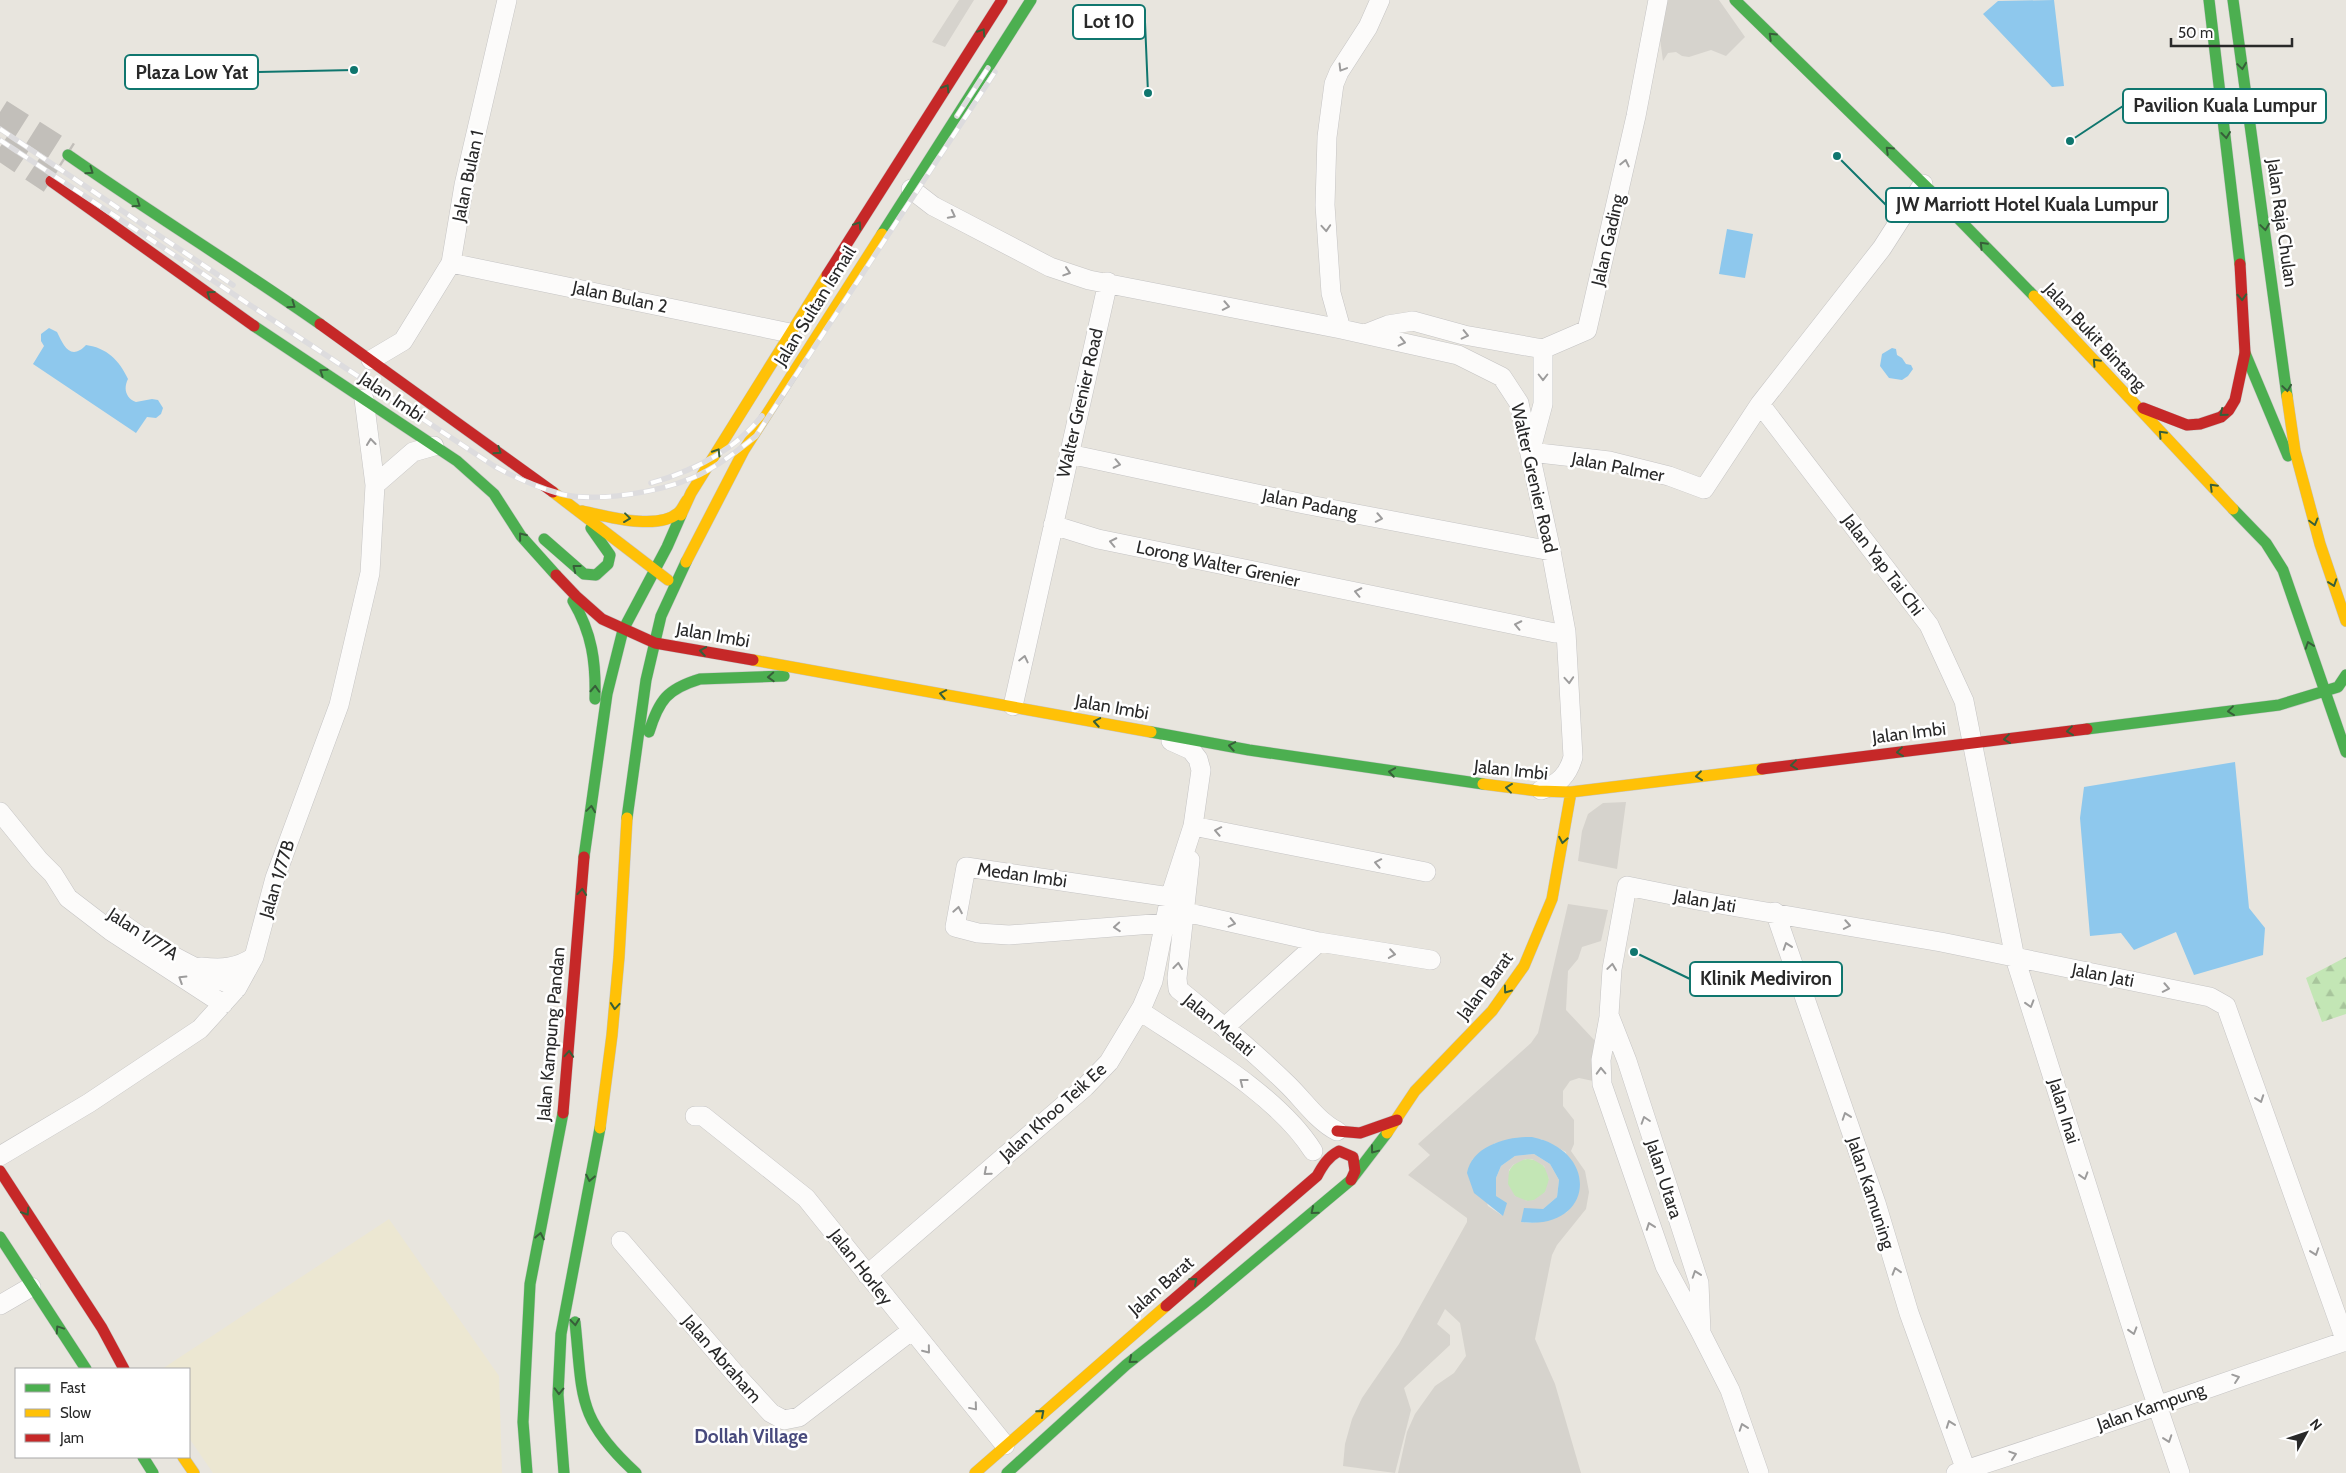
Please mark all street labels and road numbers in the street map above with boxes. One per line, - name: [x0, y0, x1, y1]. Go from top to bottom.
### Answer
- street label: Jalan Bulan 1: [447, 128, 488, 225]
- street label: Jalan Raja Chulan: [2262, 157, 2302, 288]
- street label: Jalan Gading: [1587, 191, 1629, 289]
- street label: Jalan Sultan Ismail: [769, 241, 861, 371]
- street label: Jalan Bulan 2: [570, 276, 670, 318]
- street label: Jalan Bukit Bintang: [2038, 277, 2152, 397]
- street label: Walter Grenier Road: [1052, 326, 1108, 480]
- street label: Jalan Imbi: [354, 367, 429, 427]
- street label: Walter Grenier Road: [1506, 401, 1562, 555]
- street label: Jalan Palmer: [1569, 447, 1666, 487]
- street label: Jalan Padang: [1260, 484, 1360, 524]
- street label: Jalan Yap Tai Chi: [1837, 509, 1928, 620]
- street label: Lorong Walter Grenier: [1134, 536, 1302, 592]
- street label: Jalan Imbi: [674, 618, 751, 652]
- street label: Jalan Imbi: [1073, 690, 1150, 724]
- street label: Jalan Imbi: [1870, 718, 1947, 749]
- street label: Jalan Imbi: [1472, 755, 1549, 785]
- street label: Jalan 1/77B: [254, 837, 299, 922]
- street label: Medan Imbi: [976, 858, 1068, 892]
- street label: Jalan Jati: [1671, 885, 1738, 917]
- street label: Jalan 1/77A: [103, 902, 183, 965]
- street label: Jalan Kampung Pandan: [532, 946, 570, 1123]
- street label: Jalan Barat: [1452, 948, 1518, 1025]
- street label: Jalan Jati: [2069, 958, 2136, 992]
- street label: Jalan Melati: [1178, 988, 1259, 1061]
- street label: Jalan Khoo Teik Ee: [994, 1058, 1111, 1166]
- street label: Jalan Inai: [2043, 1075, 2084, 1146]
- street label: Jalan Kamuning: [1842, 1133, 1900, 1253]
- street label: Jalan Utara: [1641, 1136, 1687, 1222]
- street label: Jalan Horley: [824, 1224, 898, 1309]
- street label: Jalan Barat: [1123, 1252, 1198, 1321]
- street label: Jalan Abraham: [677, 1310, 766, 1408]
- street label: Jalan Kampung: [2093, 1378, 2209, 1436]

